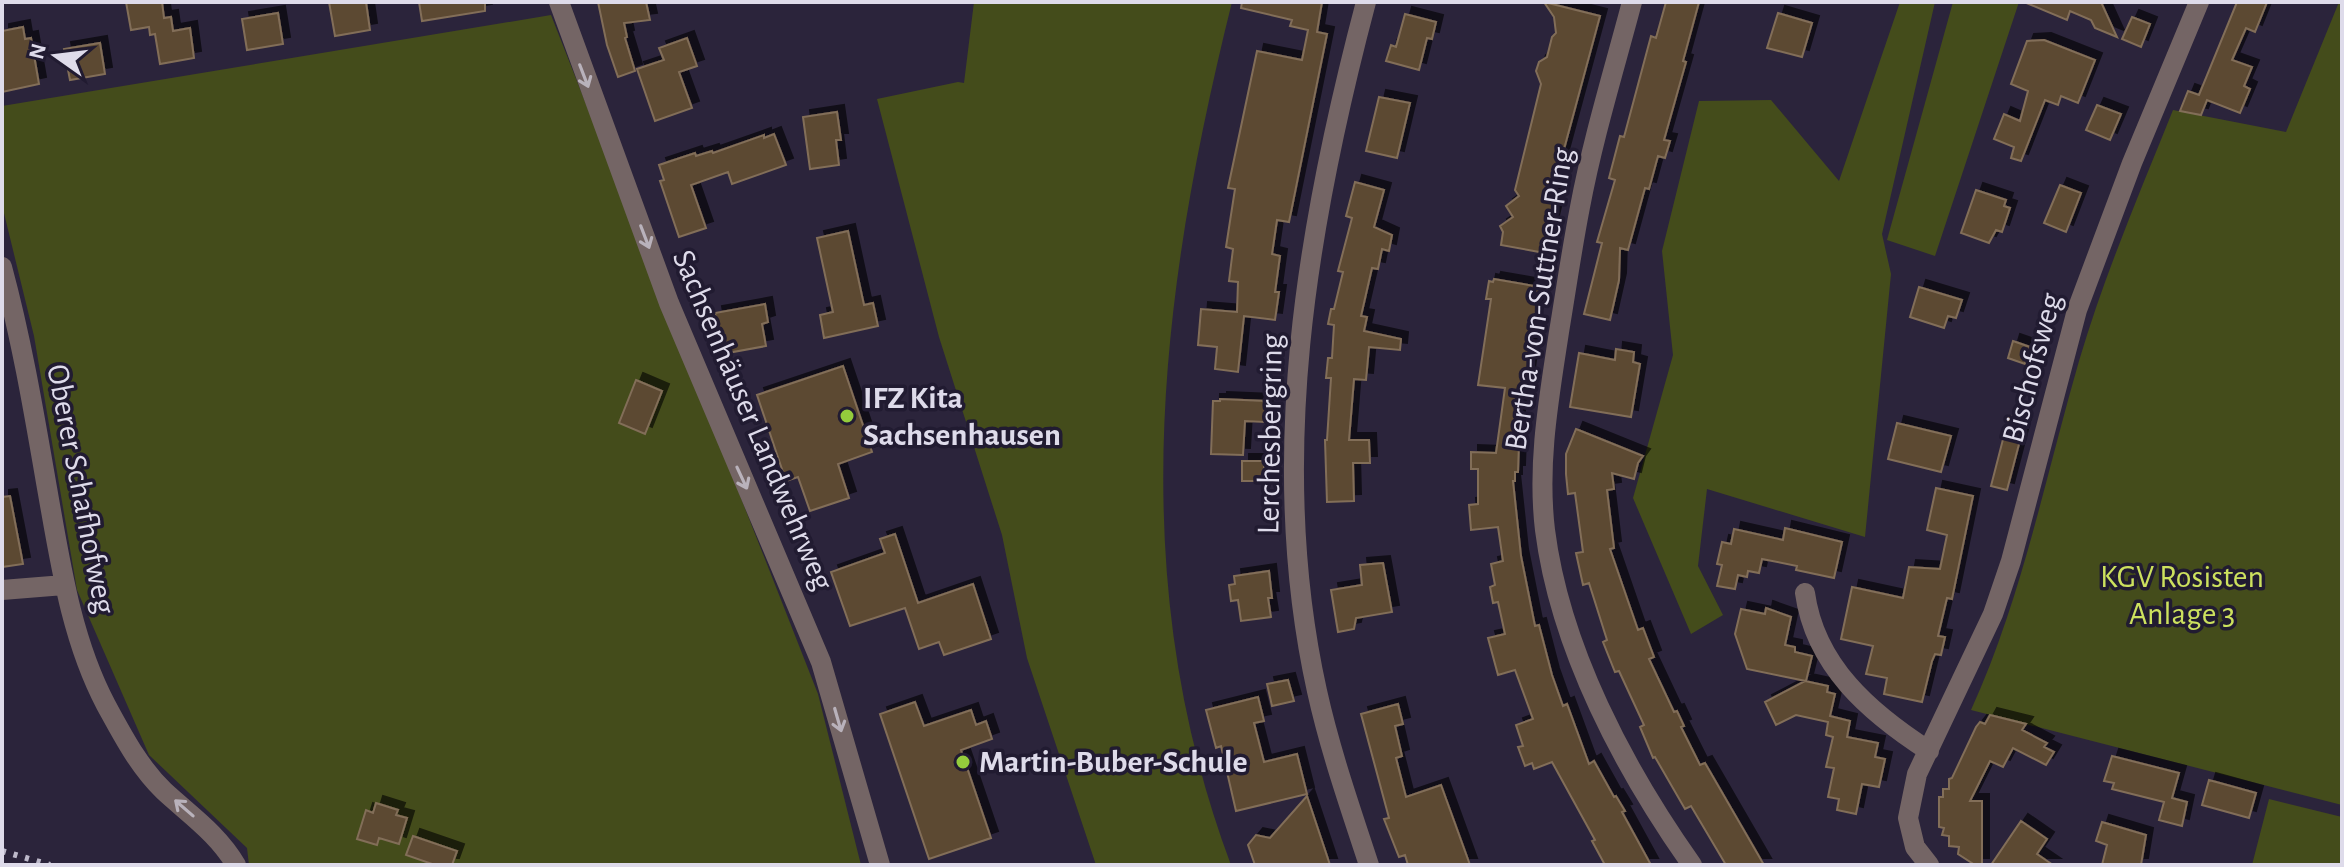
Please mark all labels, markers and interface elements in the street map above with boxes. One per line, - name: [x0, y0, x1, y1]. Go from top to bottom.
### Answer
- north arrow: [16, 16, 96, 96]
- text: N: [25, 41, 50, 61]
- one-way arrow: [578, 63, 592, 88]
- street label: Bertha-von-Suttner-Ring: [1499, 145, 1579, 453]
- one-way arrow: [639, 224, 653, 249]
- street label: Sachsenhäuser Landwehrweg: [667, 245, 839, 595]
- street label: Bischofsweg: [1997, 289, 2067, 446]
- street label: Lerchesbergring: [1252, 333, 1288, 535]
- street label: Oberer Schafhofweg: [41, 362, 121, 617]
- place label: IFZ Kita Sachsenhausen: [863, 382, 1061, 451]
- marker: IFZ Kita Sachsenhausen: [838, 407, 856, 425]
- one-way arrow: [735, 466, 750, 490]
- park label: KGV Rosisten Anlage 3: [2100, 561, 2264, 630]
- one-way arrow: [831, 706, 846, 732]
- place label: Martin-Buber-Schule: [979, 746, 1247, 778]
- marker: Martin-Buber-Schule: [954, 753, 972, 771]
- one-way arrow: [174, 799, 194, 817]

